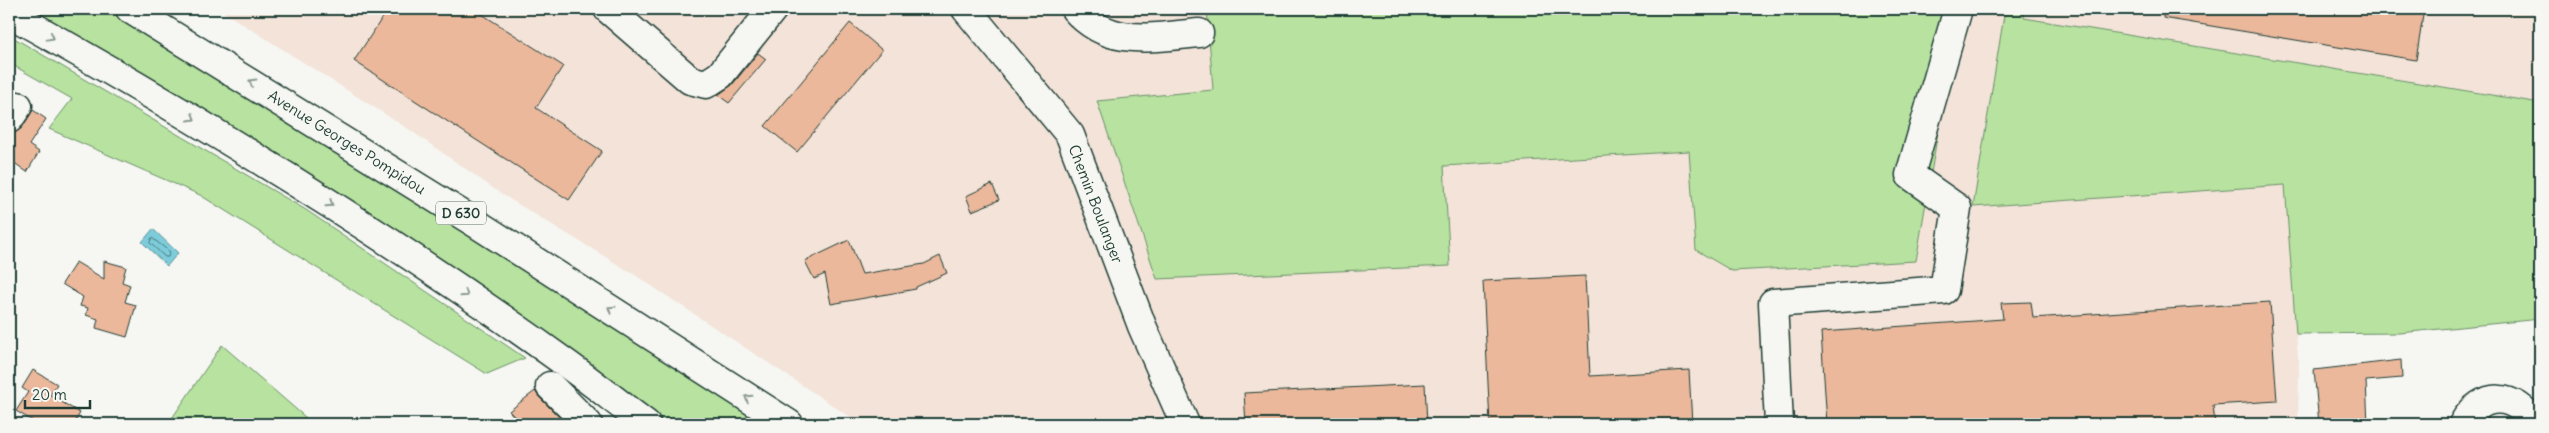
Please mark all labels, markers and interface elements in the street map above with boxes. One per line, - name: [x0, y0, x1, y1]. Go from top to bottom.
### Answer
- one-way arrow: [46, 31, 55, 41]
- one-way arrow: [248, 79, 257, 89]
- street label: Avenue Georges Pompidou: [265, 86, 429, 198]
- one-way arrow: [187, 111, 196, 121]
- street label: Chemin Boulanger: [1065, 142, 1127, 266]
- one-way arrow: [324, 198, 334, 207]
- road number: D 630: [436, 202, 486, 224]
- one-way arrow: [459, 288, 469, 297]
- one-way arrow: [608, 306, 617, 316]
- scale bar: [25, 378, 90, 410]
- text: 20 m: [32, 385, 67, 404]
- one-way arrow: [744, 394, 753, 404]

